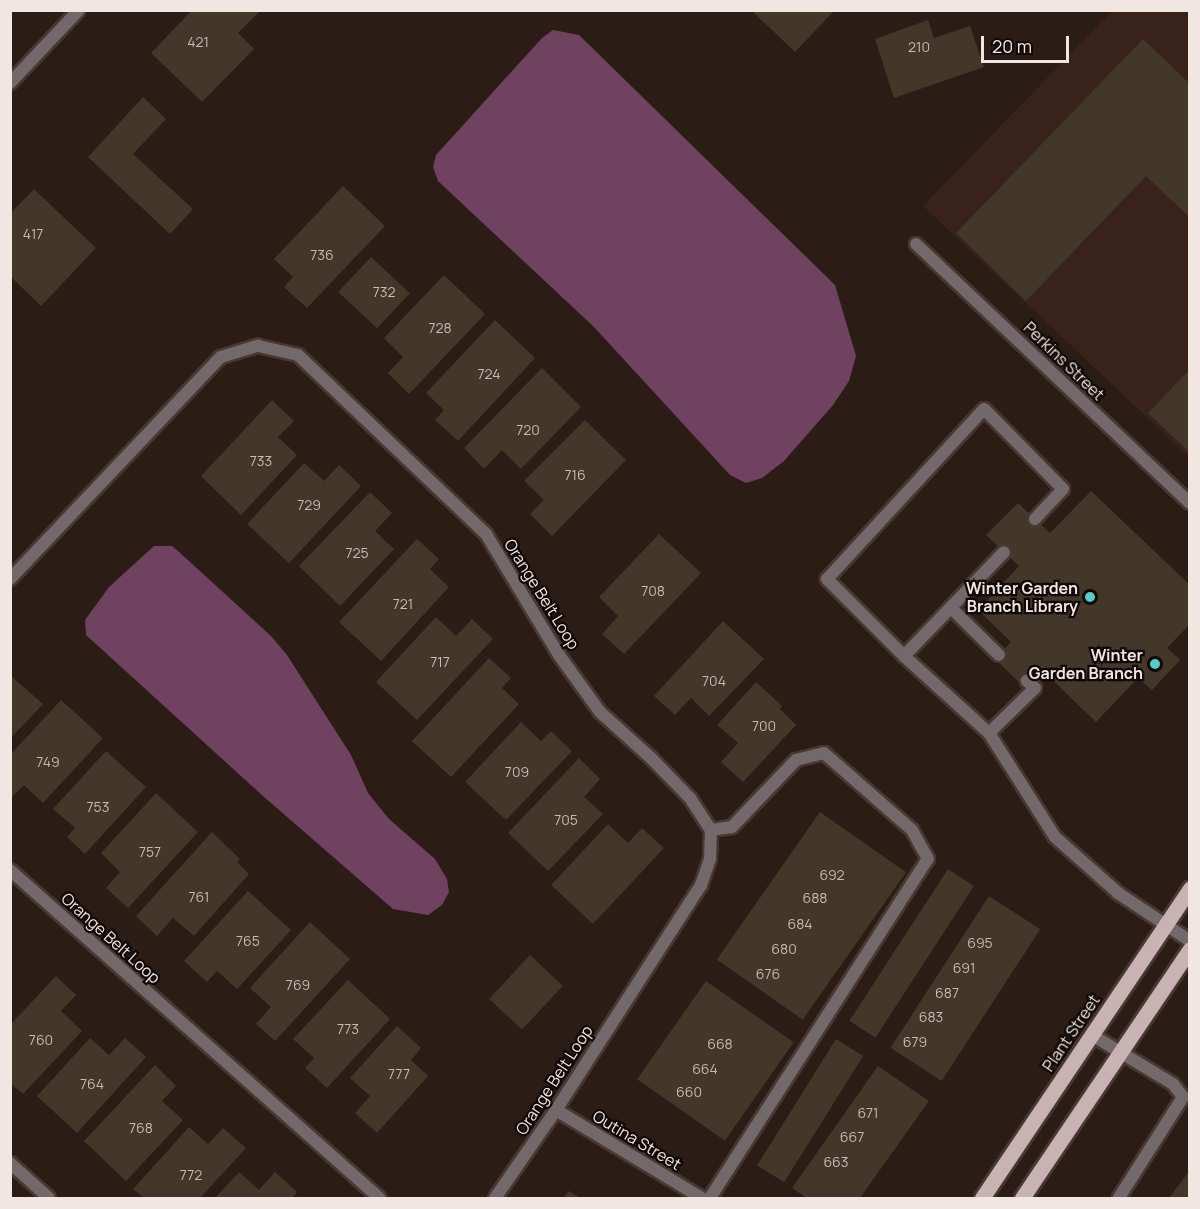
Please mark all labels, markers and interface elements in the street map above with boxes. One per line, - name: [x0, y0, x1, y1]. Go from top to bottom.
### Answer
- scale bar: [984, 24, 1072, 62]
- house number: 421: [187, 34, 209, 50]
- text: 20 m: [992, 34, 1032, 58]
- house number: 210: [908, 39, 930, 55]
- house number: 417: [23, 226, 43, 242]
- house number: 736: [310, 247, 334, 263]
- house number: 732: [373, 284, 395, 300]
- street label: Perkins Street: [1020, 318, 1108, 404]
- house number: 728: [428, 320, 452, 336]
- house number: 724: [478, 366, 500, 382]
- house number: 720: [516, 422, 540, 438]
- house number: 733: [250, 453, 272, 469]
- house number: 716: [564, 467, 586, 483]
- house number: 729: [297, 497, 321, 513]
- street label: Orange Belt Loop: [500, 535, 584, 653]
- house number: 725: [345, 545, 369, 561]
- place label: Winter Garden Branch Library: [966, 578, 1078, 616]
- house number: 708: [641, 583, 665, 599]
- marker: Winter Garden Branch Library: [1083, 590, 1097, 604]
- house number: 721: [393, 596, 413, 612]
- place label: Winter Garden Branch: [1029, 645, 1143, 683]
- house number: 717: [430, 654, 450, 670]
- marker: Winter Garden Branch: [1148, 657, 1162, 671]
- house number: 704: [702, 673, 726, 689]
- house number: 700: [752, 718, 776, 734]
- house number: 749: [36, 754, 60, 770]
- house number: 709: [505, 764, 529, 780]
- house number: 753: [87, 799, 109, 815]
- house number: 705: [554, 812, 578, 828]
- house number: 757: [139, 844, 161, 860]
- house number: 692: [819, 867, 845, 883]
- street label: Orange Belt Loop: [58, 889, 164, 987]
- house number: 761: [189, 889, 209, 905]
- house number: 688: [803, 890, 827, 906]
- house number: 684: [787, 916, 813, 932]
- house number: 765: [236, 933, 260, 949]
- house number: 695: [967, 935, 993, 951]
- house number: 680: [771, 941, 797, 957]
- house number: 691: [953, 960, 975, 976]
- house number: 676: [756, 966, 780, 982]
- house number: 769: [286, 977, 310, 993]
- house number: 687: [935, 985, 959, 1001]
- street label: Plant Street: [1038, 991, 1104, 1075]
- house number: 683: [919, 1009, 943, 1025]
- house number: 773: [337, 1021, 359, 1037]
- street label: Orange Belt Loop: [511, 1022, 597, 1138]
- house number: 760: [29, 1032, 53, 1048]
- house number: 679: [903, 1034, 927, 1050]
- house number: 668: [707, 1036, 733, 1052]
- house number: 664: [692, 1061, 718, 1077]
- house number: 777: [388, 1066, 410, 1082]
- house number: 764: [80, 1076, 104, 1092]
- house number: 660: [676, 1084, 702, 1100]
- house number: 671: [857, 1105, 879, 1121]
- street label: Outina Street: [589, 1106, 685, 1174]
- house number: 768: [129, 1120, 153, 1136]
- house number: 667: [840, 1129, 864, 1145]
- house number: 663: [823, 1154, 849, 1170]
- house number: 772: [180, 1167, 202, 1183]

